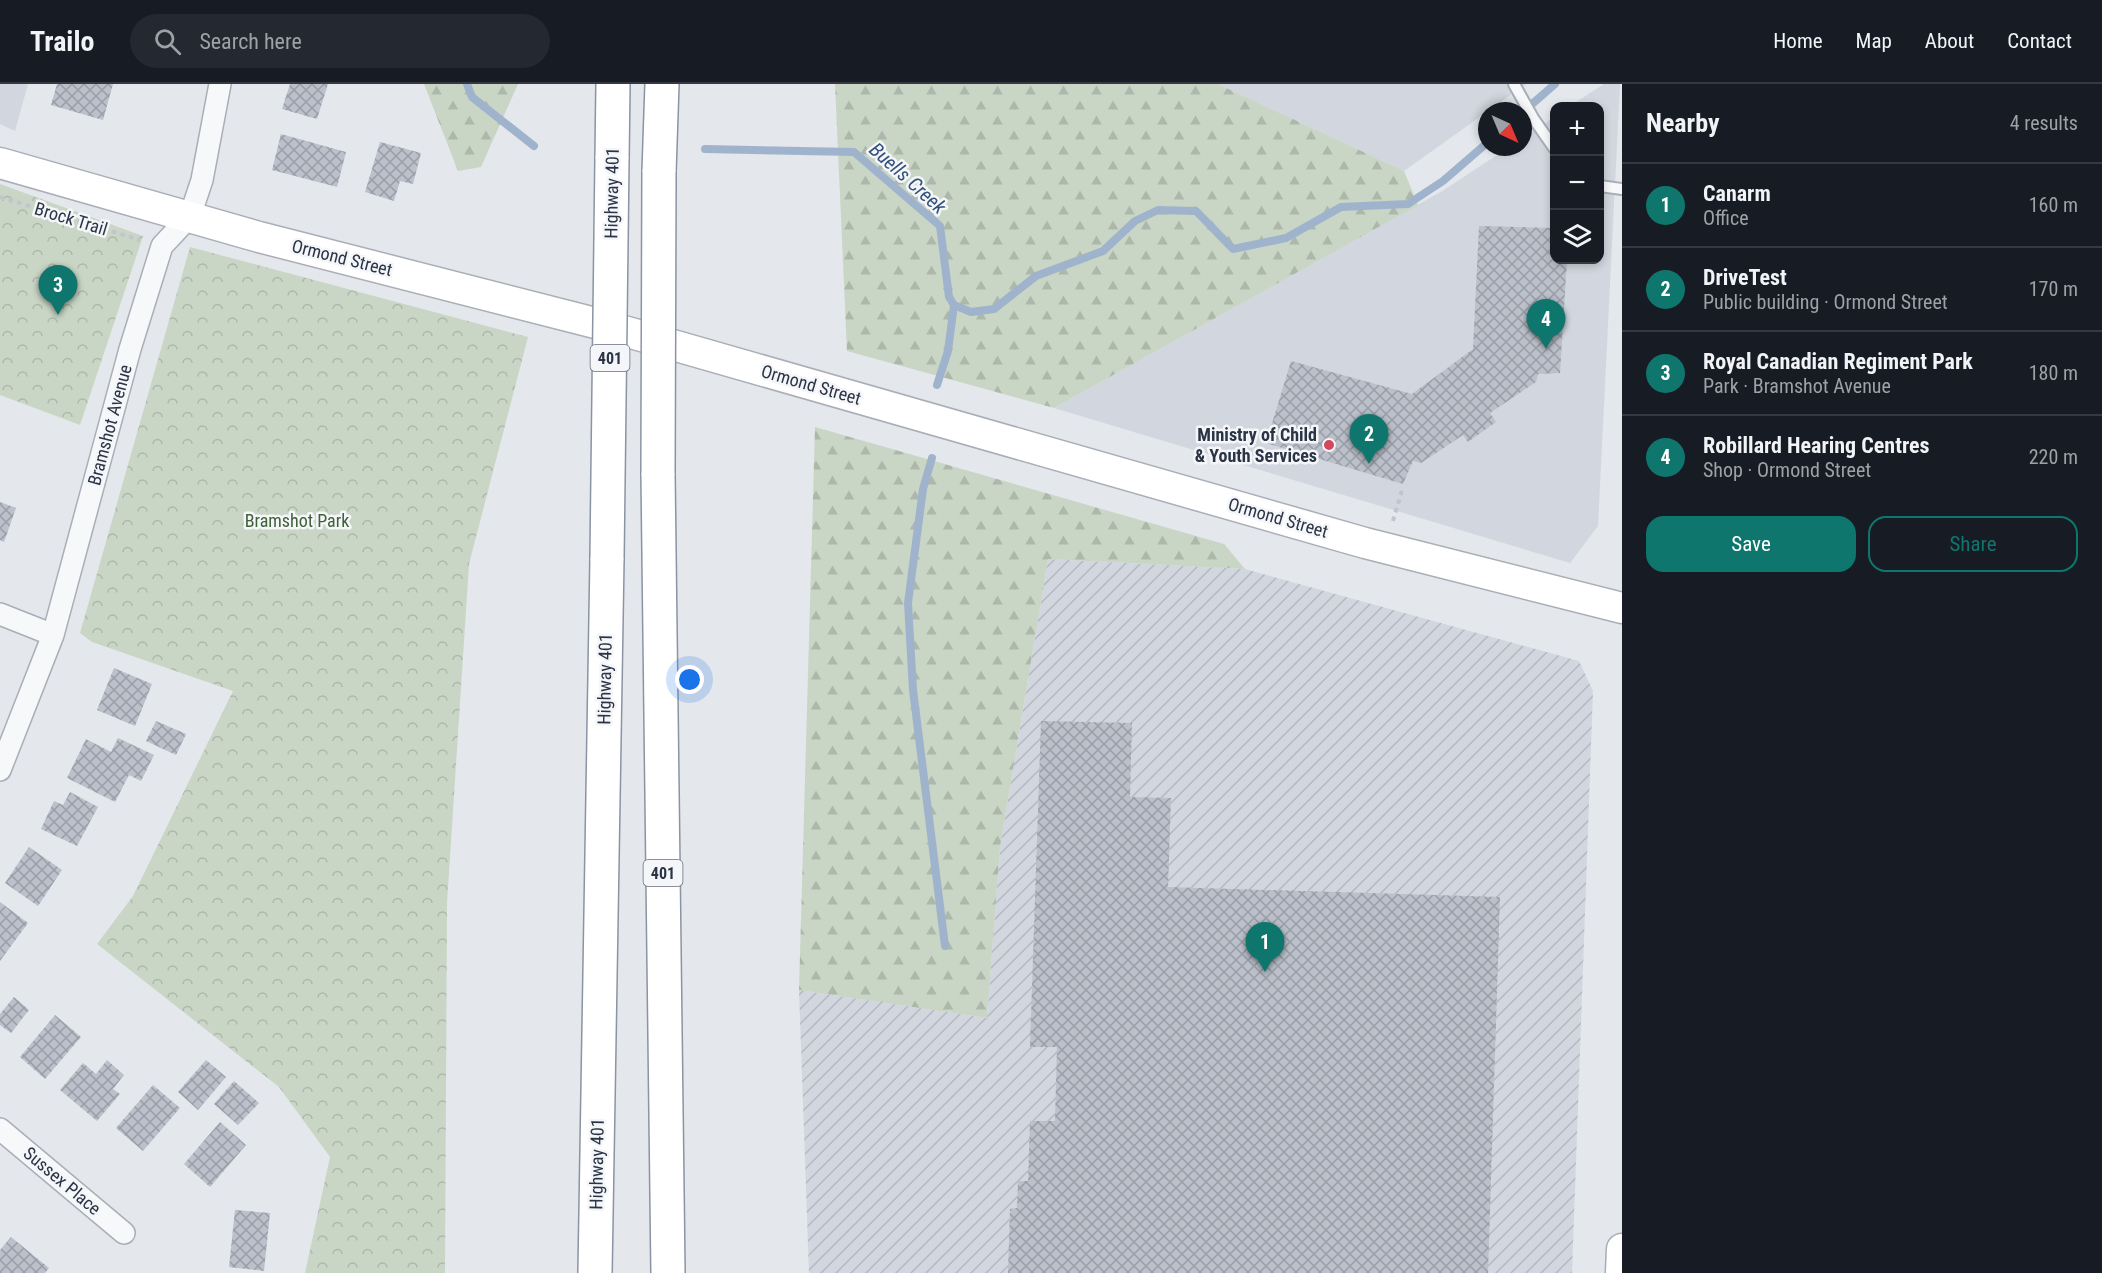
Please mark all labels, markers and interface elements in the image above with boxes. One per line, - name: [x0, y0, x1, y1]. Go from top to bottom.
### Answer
- search box: [130, 14, 550, 68]
- text: Trailo: [30, 25, 94, 58]
- icon: search: [151, 25, 184, 58]
- text: Search here: [199, 29, 302, 54]
- text: Home: [1773, 29, 1823, 53]
- text: Map: [1856, 29, 1892, 53]
- text: About: [1925, 29, 1974, 53]
- text: Contact: [2007, 29, 2072, 53]
- north arrow: [1478, 102, 1532, 156]
- map controls: [1550, 102, 1604, 264]
- button: +: [1550, 102, 1604, 156]
- text: Nearby: [1646, 108, 1720, 138]
- text: 4 results: [2010, 111, 2078, 135]
- water label: Buells Creek: [865, 137, 952, 220]
- street label: Highway 401: [600, 147, 623, 239]
- button: −: [1550, 156, 1604, 210]
- text: Canarm: [1703, 181, 1771, 206]
- text: 1: [1660, 193, 1671, 217]
- text: 160 m: [2029, 193, 2078, 217]
- street label: Brock Trail: [32, 198, 110, 240]
- text: Office: [1703, 206, 1749, 230]
- button: layers: [1550, 210, 1604, 264]
- street label: Ormond Street: [290, 235, 395, 280]
- text: DriveTest: [1703, 265, 1787, 290]
- pin: 3: [38, 266, 78, 315]
- text: 2: [1660, 277, 1671, 301]
- text: 170 m: [2029, 277, 2078, 301]
- text: Public building · Ormond Street: [1703, 290, 1948, 314]
- pin: 4: [1526, 300, 1566, 349]
- road number: 401: [590, 345, 630, 371]
- text: Royal Canadian Regiment Park: [1703, 349, 1973, 374]
- street label: Ormond Street: [759, 360, 863, 409]
- text: 3: [1660, 361, 1671, 385]
- text: 180 m: [2029, 361, 2078, 385]
- street label: Bramshot Avenue: [83, 362, 136, 488]
- text: Park · Bramshot Avenue: [1703, 374, 1891, 398]
- pin: 2: [1350, 414, 1388, 464]
- place label: Ministry of Child & Youth Services: [1195, 424, 1317, 466]
- text: Robillard Hearing Centres: [1703, 433, 1930, 458]
- marker: Ministry of Child & Youth Services: [1322, 438, 1336, 452]
- text: 4: [1660, 445, 1671, 469]
- text: 220 m: [2029, 445, 2078, 469]
- text: Shop · Ormond Street: [1703, 458, 1871, 482]
- street label: Ormond Street: [1226, 493, 1330, 542]
- park label: Bramshot Park: [245, 510, 349, 531]
- button: Save: [1646, 516, 1856, 572]
- button: Share: [1868, 516, 2078, 572]
- street label: Highway 401: [593, 633, 616, 725]
- your location: [675, 665, 704, 694]
- road number: 401: [644, 860, 682, 886]
- pin: 1: [1246, 922, 1284, 972]
- street label: Highway 401: [585, 1118, 608, 1210]
- street label: Sussex Place: [19, 1142, 105, 1219]

